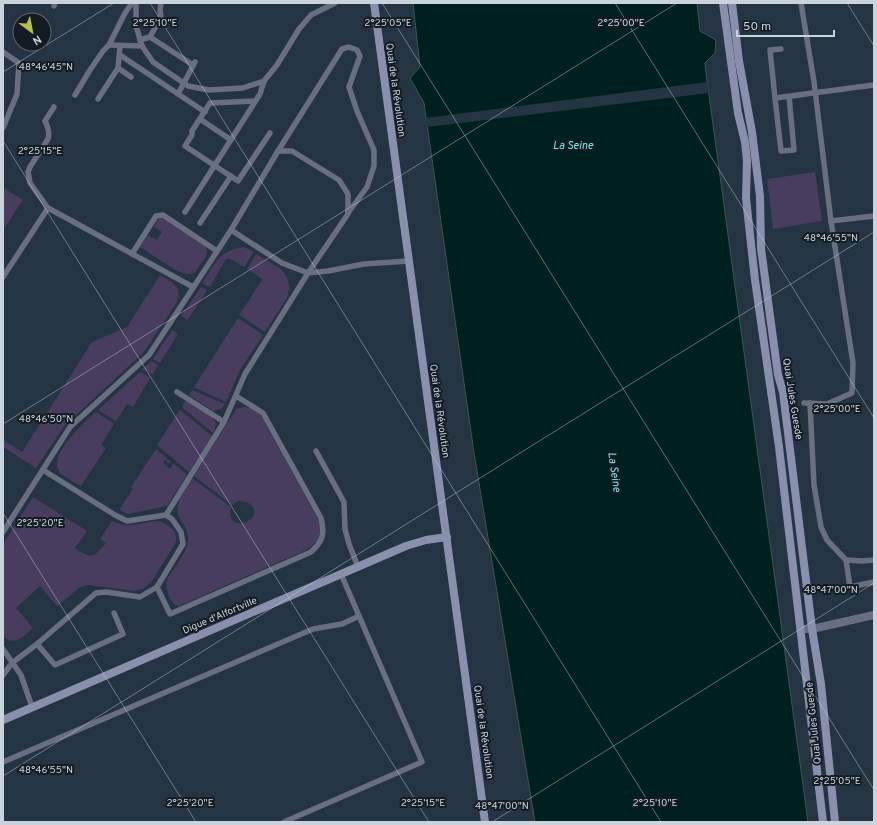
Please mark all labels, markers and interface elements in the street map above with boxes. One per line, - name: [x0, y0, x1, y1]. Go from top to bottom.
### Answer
- north arrow: [12, 12, 52, 52]
- scale bar: [737, 12, 834, 38]
- text: 2°25'10"E: [133, 17, 177, 30]
- text: 2°25'05"E: [364, 17, 412, 30]
- text: 2°25'00"E: [597, 17, 645, 30]
- text: 50 m: [743, 19, 771, 35]
- text: N: [30, 32, 44, 48]
- street label: Quai de la Révolution: [382, 42, 408, 138]
- text: 48°46'45"N: [19, 61, 73, 74]
- water label: La Seine: [553, 139, 593, 153]
- text: 2°25'15"E: [18, 145, 62, 158]
- text: 48°46'55"N: [804, 232, 858, 245]
- street label: Quai Jules Guesde: [779, 357, 805, 441]
- street label: Quai de la Révolution: [426, 363, 452, 459]
- text: 2°25'00"E: [813, 403, 861, 416]
- text: 48°46'50"N: [19, 413, 73, 426]
- water label: La Seine: [604, 451, 624, 493]
- text: 2°25'20"E: [16, 517, 64, 530]
- text: 48°47'00"N: [804, 584, 858, 597]
- street label: Digue d'Alfortville: [181, 594, 259, 638]
- street label: Quai Jules Guesde: [803, 681, 825, 765]
- street label: Quai de la Révolution: [470, 684, 496, 780]
- text: 48°46'55"N: [19, 764, 73, 777]
- text: 2°25'05"E: [813, 775, 861, 788]
- text: 2°25'20"E: [166, 797, 214, 810]
- text: 2°25'15"E: [401, 797, 445, 810]
- text: 2°25'10"E: [633, 797, 677, 810]
- text: 48°47'00"N: [475, 800, 529, 813]

